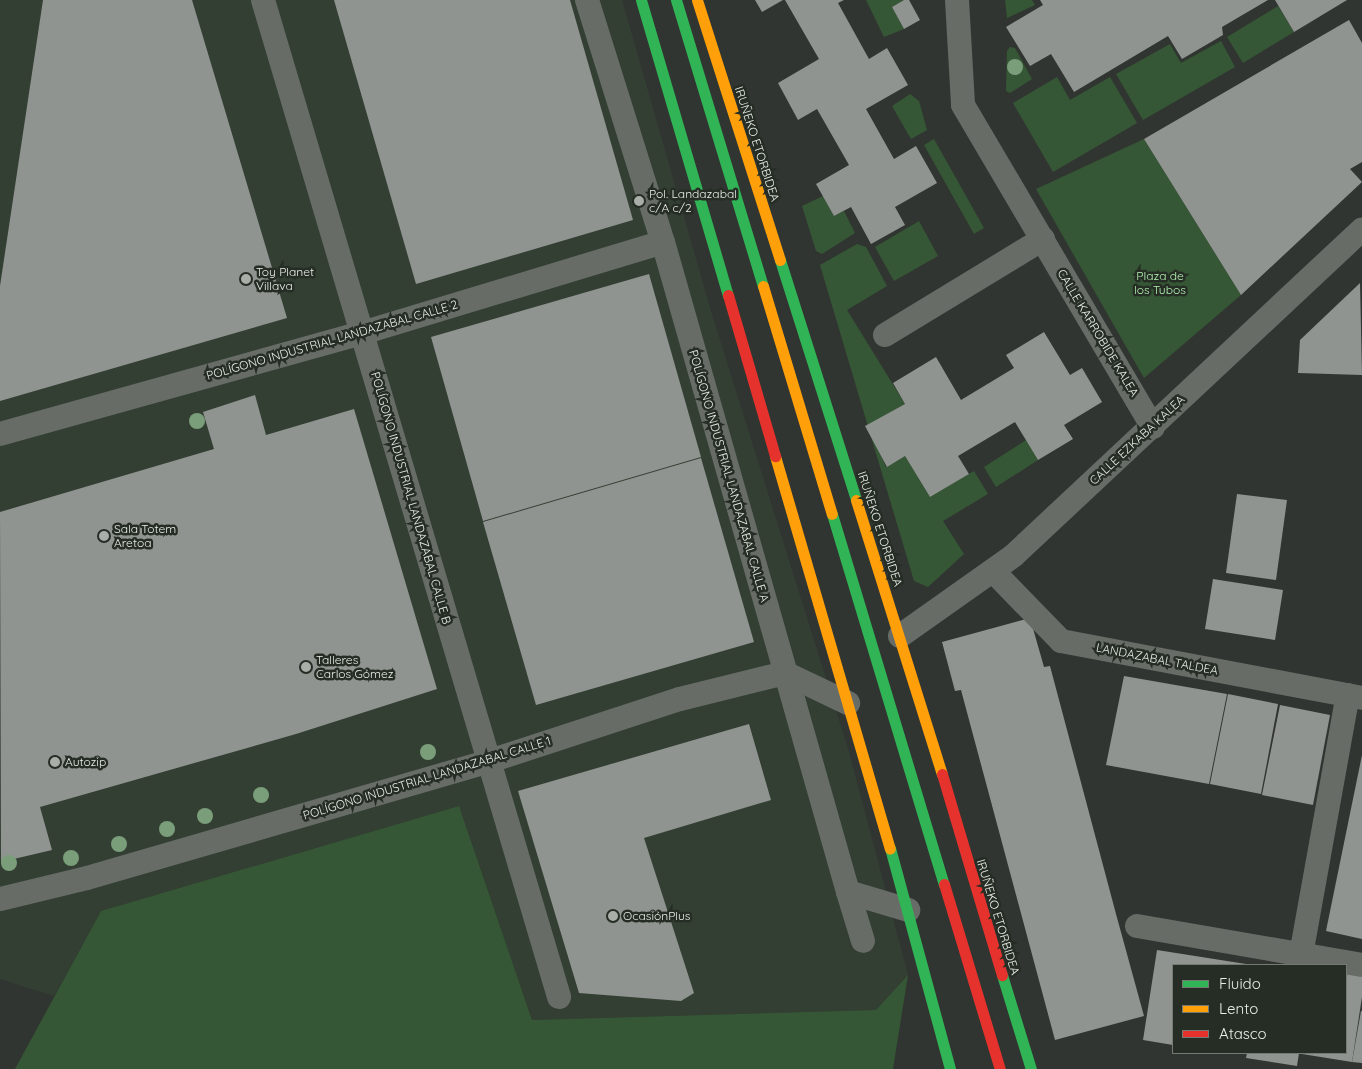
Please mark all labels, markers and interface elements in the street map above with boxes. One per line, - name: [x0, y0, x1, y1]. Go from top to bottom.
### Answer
- street label: IRUÑEKO ETORBIDEA: [732, 85, 782, 203]
- place label: Pol. Landazabal c/A c/2: [649, 187, 737, 215]
- marker: Pol. Landazabal c/A c/2: [633, 195, 645, 207]
- place label: Toy Planet Villava: [256, 265, 314, 293]
- street label: CALLE KARROBIDE KALEA: [1054, 267, 1142, 399]
- park label: Plaza de los Tubos: [1134, 269, 1186, 297]
- marker: Toy Planet Villava: [240, 273, 252, 285]
- street label: POLÍGONO INDUSTRIAL LANDAZABAL CALLE 2: [205, 297, 459, 383]
- street label: POLÍGONO INDUSTRIAL LANDAZABAL CALLE A: [686, 348, 772, 604]
- street label: POLÍGONO INDUSTRIAL LANDAZABAL CALLE B: [368, 370, 454, 626]
- street label: CALLE EZKABA KALEA: [1087, 392, 1187, 488]
- street label: IRUÑEKO ETORBIDEA: [855, 470, 905, 588]
- place label: Sala Totem Aretoa: [114, 522, 176, 550]
- marker: Sala Totem Aretoa: [98, 530, 110, 542]
- street label: LANDAZABAL TALDEA: [1095, 640, 1219, 678]
- place label: Talleres Carlos Gómez: [316, 653, 394, 681]
- marker: Talleres Carlos Gómez: [300, 661, 312, 673]
- street label: POLÍGONO INDUSTRIAL LANDAZABAL CALLE 1: [301, 733, 553, 823]
- place label: Autozip: [65, 755, 106, 769]
- marker: Autozip: [49, 756, 61, 768]
- street label: IRUÑEKO ETORBIDEA: [974, 857, 1022, 977]
- place label: OcasiónPlus: [623, 909, 690, 923]
- marker: OcasiónPlus: [607, 910, 619, 922]
- legend: [1172, 964, 1347, 1054]
- text: Fluido: [1219, 974, 1261, 993]
- text: Lento: [1219, 999, 1258, 1018]
- text: Atasco: [1219, 1024, 1267, 1043]

